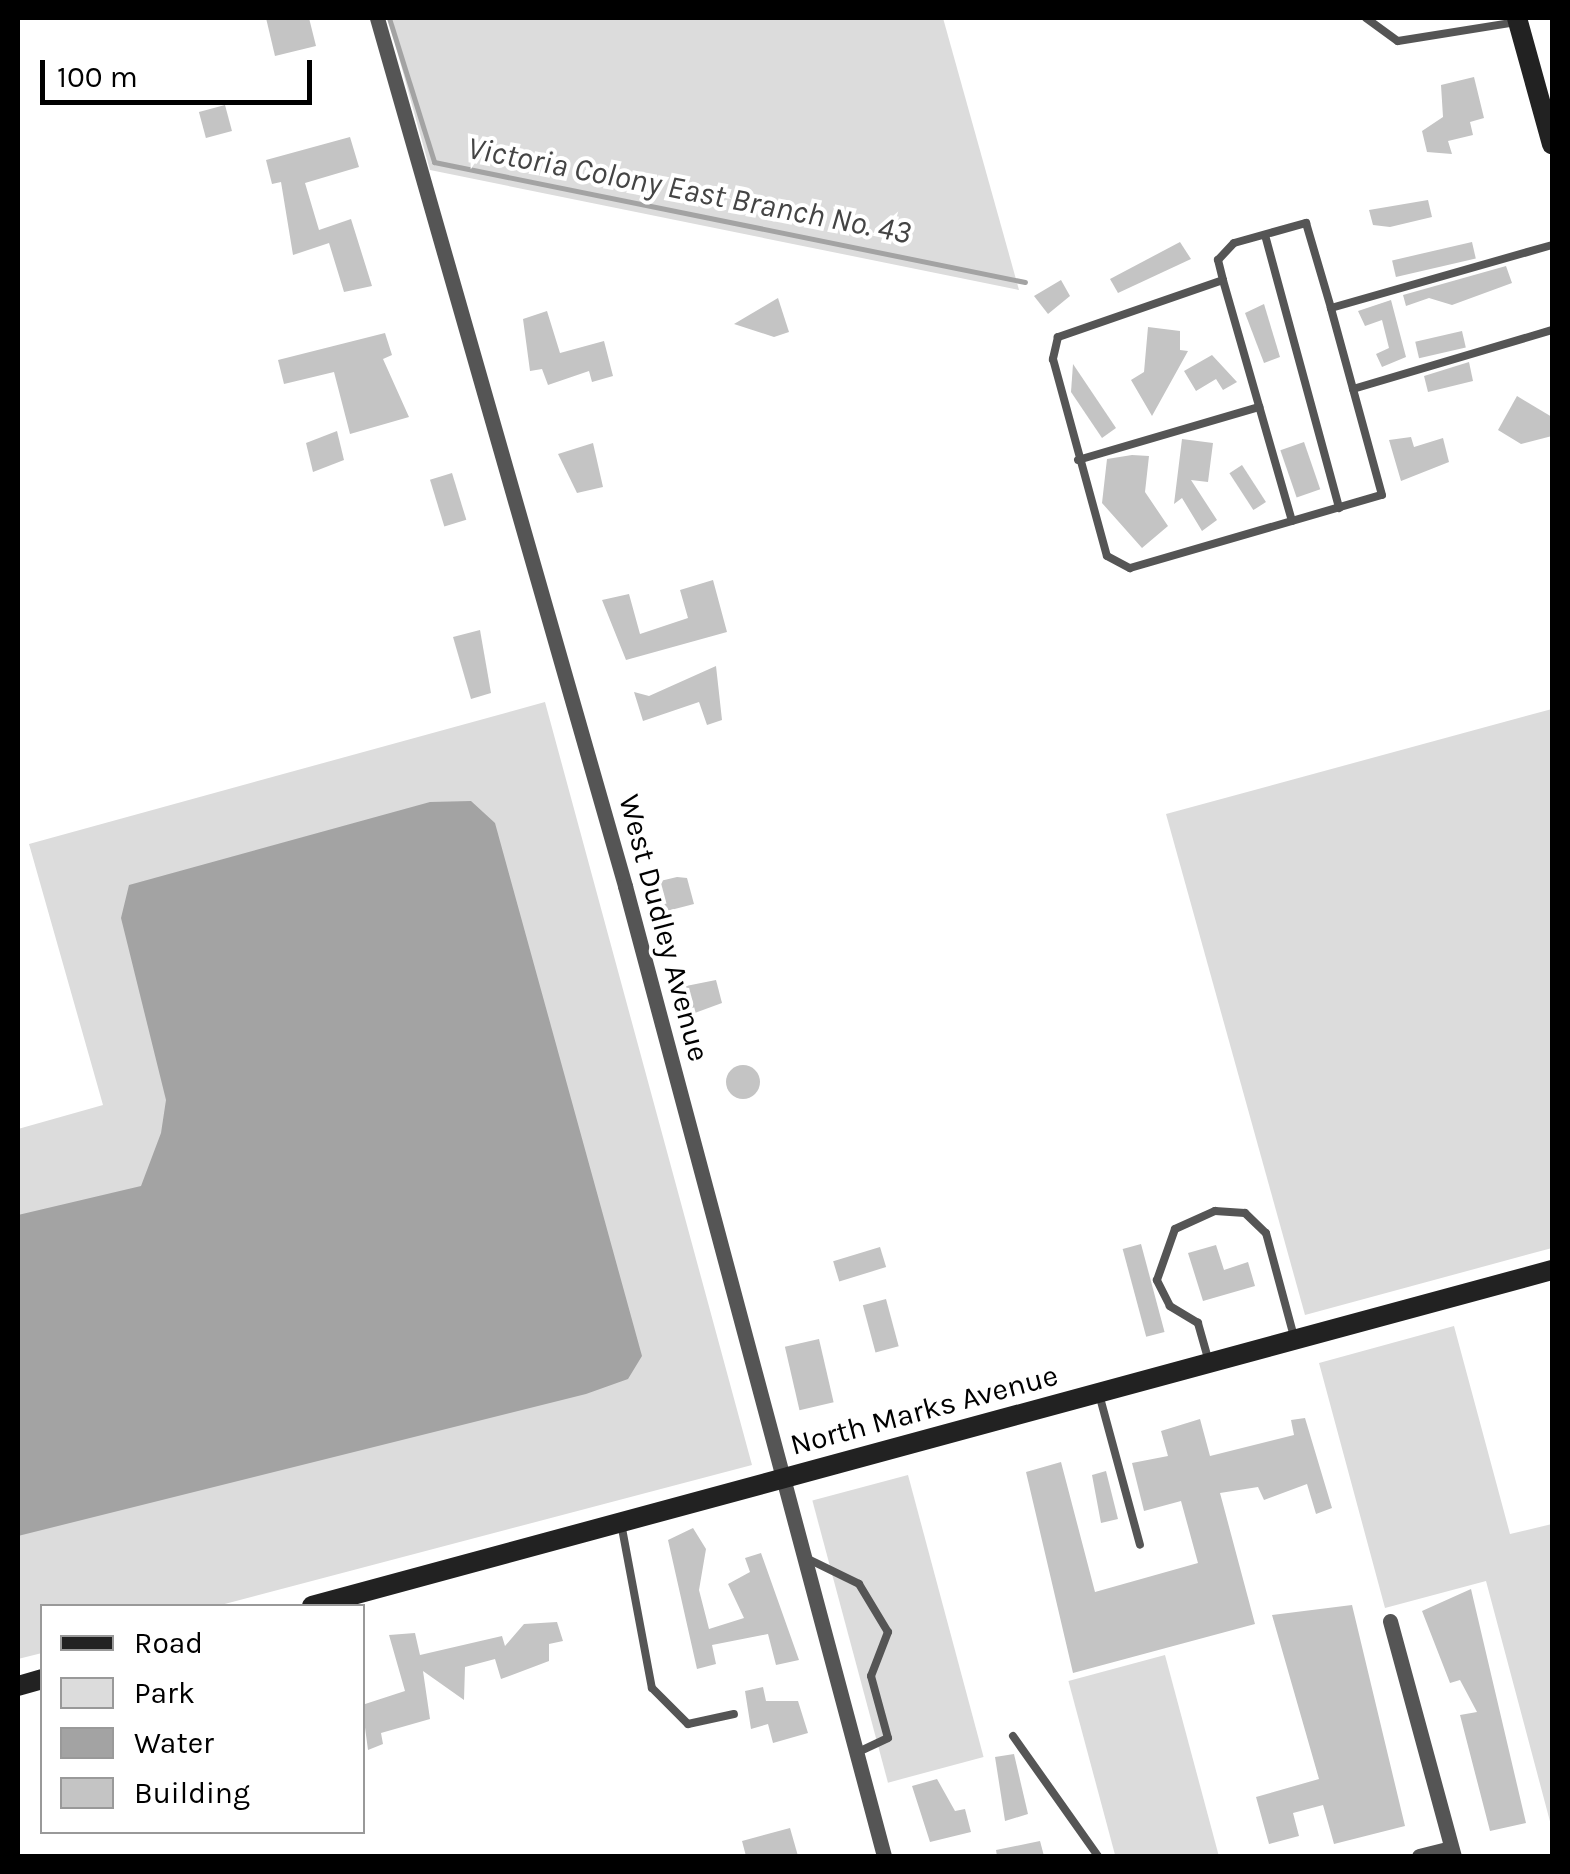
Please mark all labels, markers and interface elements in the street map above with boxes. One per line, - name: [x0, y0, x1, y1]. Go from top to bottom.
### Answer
- scale bar: [45, 40, 318, 102]
- text: 100 m: [57, 59, 138, 95]
- water label: Victoria Colony East Branch No. 43: [464, 129, 914, 253]
- street label: West Dudley Avenue: [611, 791, 717, 1065]
- street label: North Marks Avenue: [786, 1357, 1062, 1463]
- legend: [40, 1604, 365, 1834]
- text: Road: [134, 1625, 203, 1661]
- text: Park: [134, 1675, 195, 1711]
- text: Water: [134, 1725, 214, 1761]
- text: Building: [134, 1775, 250, 1811]

